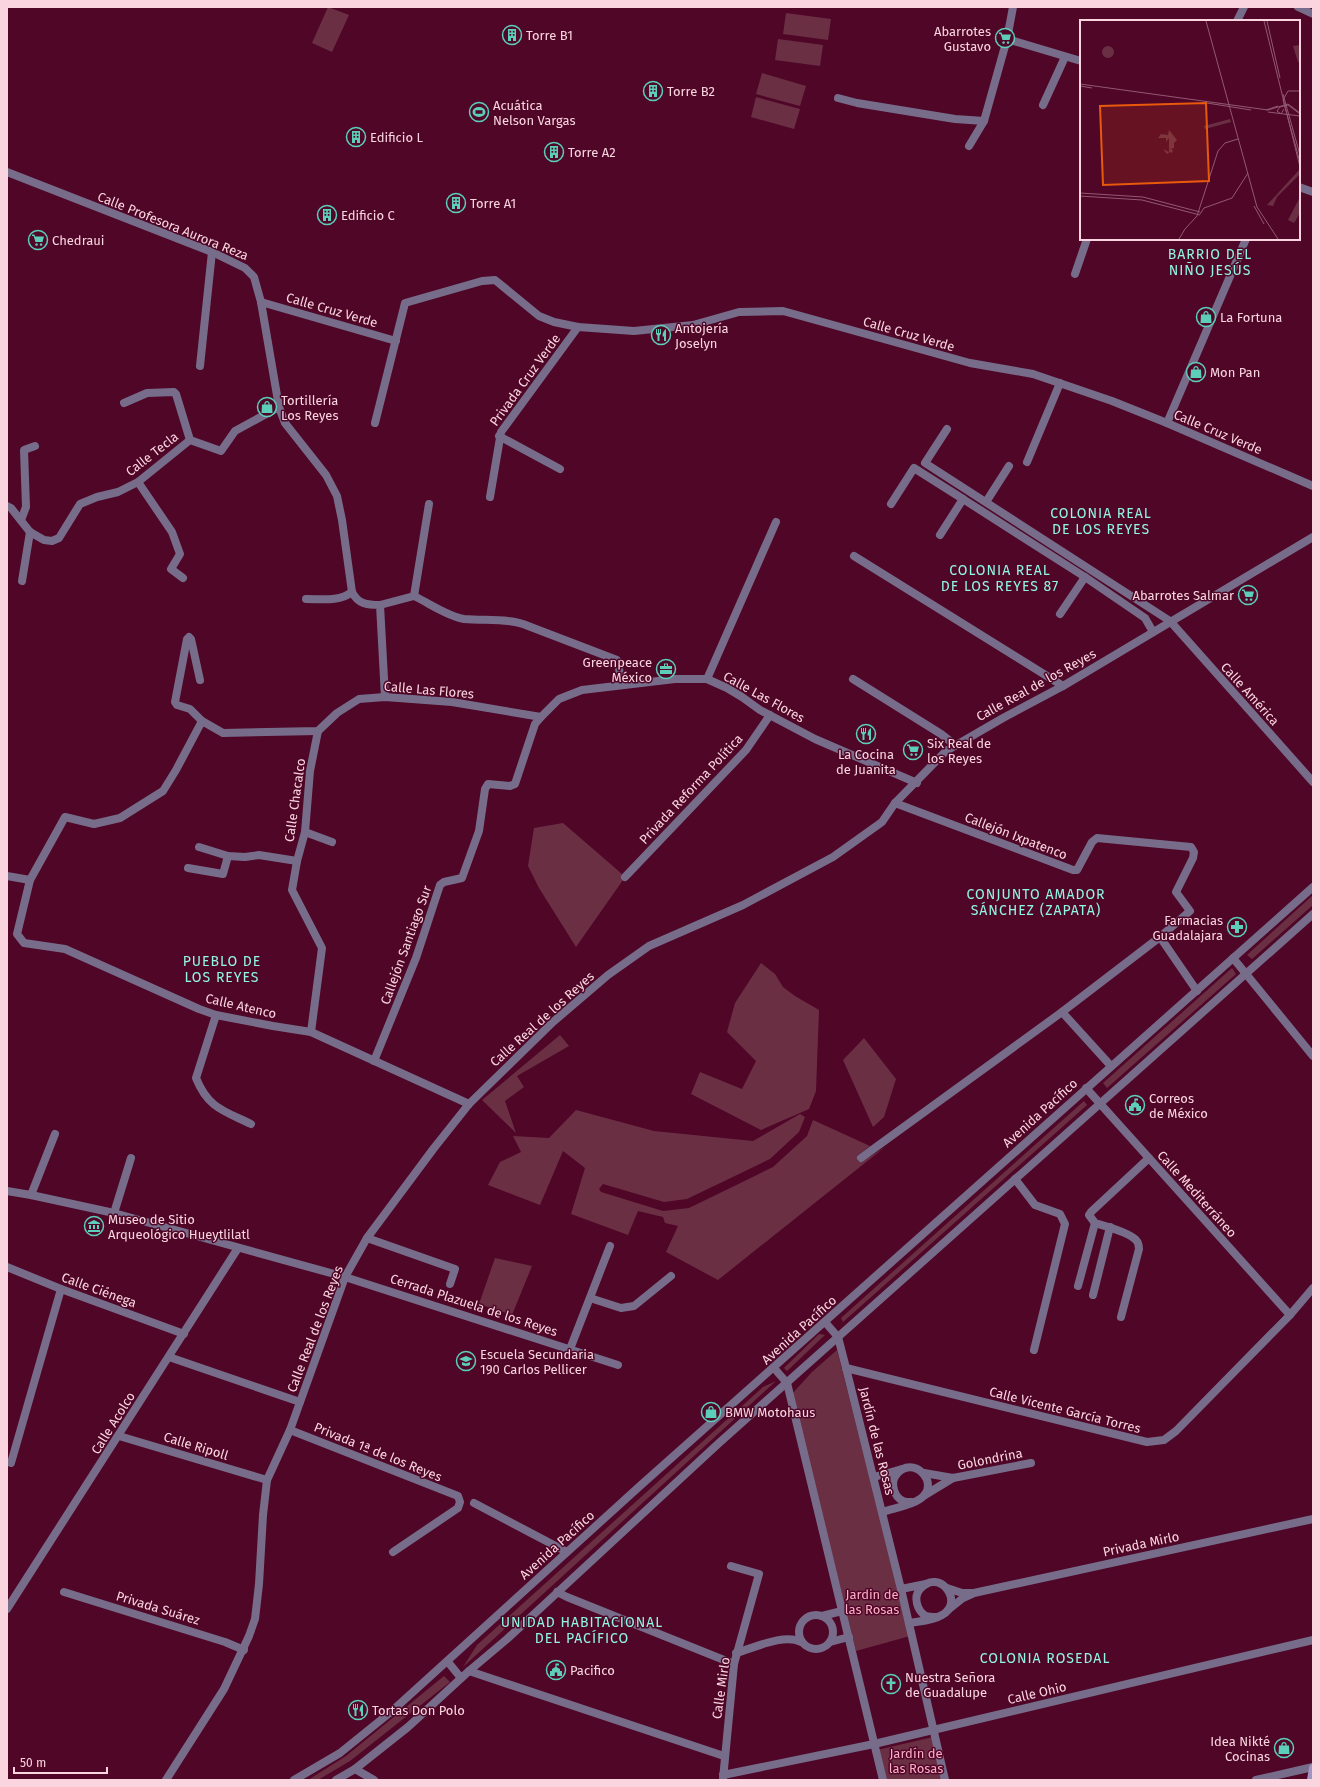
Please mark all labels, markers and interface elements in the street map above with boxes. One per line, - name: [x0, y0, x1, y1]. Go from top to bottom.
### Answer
- inset map: [1080, 20, 1300, 240]
- building icon: Torre B1: [501, 24, 523, 46]
- place label: Abarrotes Gustavo: [934, 24, 991, 54]
- supermarket icon: Abarrotes Gustavo: [994, 27, 1016, 49]
- place label: Torre B1: [526, 28, 573, 43]
- building icon: Torre B2: [642, 80, 664, 102]
- place label: Torre B2: [667, 84, 715, 99]
- place label: Acuática Nelson Vargas: [493, 98, 576, 128]
- sports icon: Acuática Nelson Vargas: [468, 101, 490, 123]
- building icon: Edificio L: [345, 126, 367, 148]
- place label: Edificio L: [370, 130, 424, 145]
- building icon: Torre A2: [543, 141, 565, 163]
- place label: Torre A2: [568, 145, 616, 160]
- street label: Calle Profesora Aurora Reza: [95, 189, 251, 263]
- building icon: Torre A1: [445, 192, 467, 214]
- place label: Torre A1: [470, 196, 516, 211]
- building icon: Edificio C: [316, 204, 338, 226]
- place label: Edificio C: [341, 208, 396, 223]
- supermarket icon: Chedraui: [27, 229, 49, 251]
- place label: Chedraui: [52, 233, 105, 248]
- district label: BARRIO DEL NIÑO JESÚS: [1168, 246, 1252, 279]
- street label: Calle Cruz Verde: [285, 290, 379, 330]
- shop icon: La Fortuna: [1195, 306, 1217, 328]
- place label: La Fortuna: [1220, 310, 1282, 325]
- street label: Calle Cruz Verde: [862, 314, 956, 354]
- place label: Antojería Joselyn: [675, 321, 729, 351]
- restaurant icon: Antojería Joselyn: [650, 324, 672, 346]
- street label: Privada Cruz Verde: [487, 331, 563, 429]
- shop icon: Mon Pan: [1185, 361, 1207, 383]
- place label: Mon Pan: [1210, 365, 1260, 380]
- place label: Tortillería Los Reyes: [281, 393, 338, 423]
- shop icon: Tortillería Los Reyes: [256, 396, 278, 418]
- street label: Calle Cruz Verde: [1172, 407, 1264, 457]
- street label: Calle Tecla: [123, 429, 181, 479]
- district label: COLONIA REAL DE LOS REYES: [1050, 505, 1152, 538]
- district label: COLONIA REAL DE LOS REYES 87: [941, 562, 1059, 595]
- supermarket icon: Abarrotes Salmar: [1237, 584, 1259, 606]
- place label: Abarrotes Salmar: [1132, 588, 1234, 603]
- street label: Calle Real de los Reyes: [974, 646, 1098, 724]
- place label: Greenpeace México: [583, 655, 652, 685]
- office icon: Greenpeace México: [655, 658, 677, 680]
- street label: Calle América: [1218, 659, 1282, 729]
- street label: Calle Las Flores: [721, 669, 807, 725]
- street label: Calle Las Flores: [383, 679, 475, 701]
- restaurant icon: La Cocina de Juanita: [855, 723, 877, 745]
- street label: Privada Reforma Política: [636, 731, 746, 847]
- place label: Six Real de los Reyes: [927, 736, 991, 766]
- supermarket icon: Six Real de los Reyes: [902, 739, 924, 761]
- place label: La Cocina de Juanita: [836, 747, 896, 777]
- street label: Calle Chacalco: [282, 757, 308, 843]
- street label: Callejón Ixpatenco: [963, 810, 1069, 862]
- street label: Callejón Santiago Sur: [378, 884, 434, 1006]
- district label: CONJUNTO AMADOR SÁNCHEZ (ZAPATA): [966, 886, 1106, 919]
- place label: Farmacias Guadalajara: [1152, 913, 1223, 943]
- pharmacy icon: Farmacias Guadalajara: [1226, 916, 1248, 938]
- district label: PUEBLO DE LOS REYES: [183, 953, 261, 986]
- street label: Calle Real de los Reyes: [487, 968, 597, 1070]
- street label: Calle Atenco: [204, 991, 278, 1021]
- street label: Avenida Pacífico: [1000, 1076, 1080, 1150]
- place label: Correos de México: [1149, 1091, 1208, 1121]
- public building icon: Correos de México: [1124, 1094, 1146, 1116]
- street label: Calle Mediterráneo: [1154, 1148, 1240, 1240]
- place label: Museo de Sitio Arqueológico Hueytlilatl: [108, 1212, 250, 1242]
- museum icon: Museo de Sitio Arqueológico Hueytlilatl: [83, 1215, 105, 1237]
- street label: Calle Real de los Reyes: [284, 1264, 346, 1394]
- street label: Calle Ciénega: [60, 1270, 138, 1310]
- street label: Cerrada Plazuela de los Reyes: [388, 1271, 560, 1339]
- street label: Avenida Pacífico: [759, 1293, 839, 1367]
- place label: Escuela Secundaria 190 Carlos Pellicer: [480, 1347, 594, 1377]
- school or university icon: Escuela Secundaria 190 Carlos Pellicer: [455, 1350, 477, 1372]
- street label: Calle Vicente García Torres: [988, 1384, 1142, 1436]
- street label: Jardín de las Rosas: [856, 1385, 898, 1497]
- street label: Calle Acolco: [88, 1389, 138, 1457]
- shop icon: BMW Motohaus: [700, 1401, 722, 1423]
- place label: BMW Motohaus: [725, 1405, 815, 1420]
- street label: Privada 1ª de los Reyes: [312, 1419, 444, 1485]
- street label: Calle Ripoll: [162, 1429, 230, 1463]
- street label: Golondrina: [956, 1445, 1024, 1473]
- street label: Avenida Pacífico: [517, 1508, 597, 1582]
- street label: Privada Mirlo: [1101, 1529, 1181, 1559]
- park label: Jardin de las Rosas: [845, 1587, 899, 1617]
- street label: Privada Suárez: [114, 1588, 202, 1628]
- district label: UNIDAD HABITACIONAL DEL PACÍFICO: [501, 1614, 663, 1647]
- district label: COLONIA ROSEDAL: [980, 1650, 1110, 1667]
- street label: Calle Mirlo: [709, 1656, 733, 1720]
- public building icon: Pacifico: [545, 1659, 567, 1681]
- place label: Pacifico: [570, 1663, 615, 1678]
- place label: Nuestra Señora de Guadalupe: [905, 1670, 995, 1700]
- church icon: Nuestra Señora de Guadalupe: [880, 1673, 902, 1695]
- street label: Calle Ohio: [1006, 1679, 1068, 1707]
- restaurant icon: Tortas Don Polo: [347, 1699, 369, 1721]
- place label: Tortas Don Polo: [372, 1703, 465, 1718]
- place label: Idea Nikté Cocinas: [1210, 1734, 1270, 1764]
- shop icon: Idea Nikté Cocinas: [1273, 1737, 1295, 1759]
- park label: Jardín de las Rosas: [889, 1746, 943, 1776]
- scale bar: [14, 1749, 107, 1775]
- text: 50 m: [20, 1756, 46, 1770]

